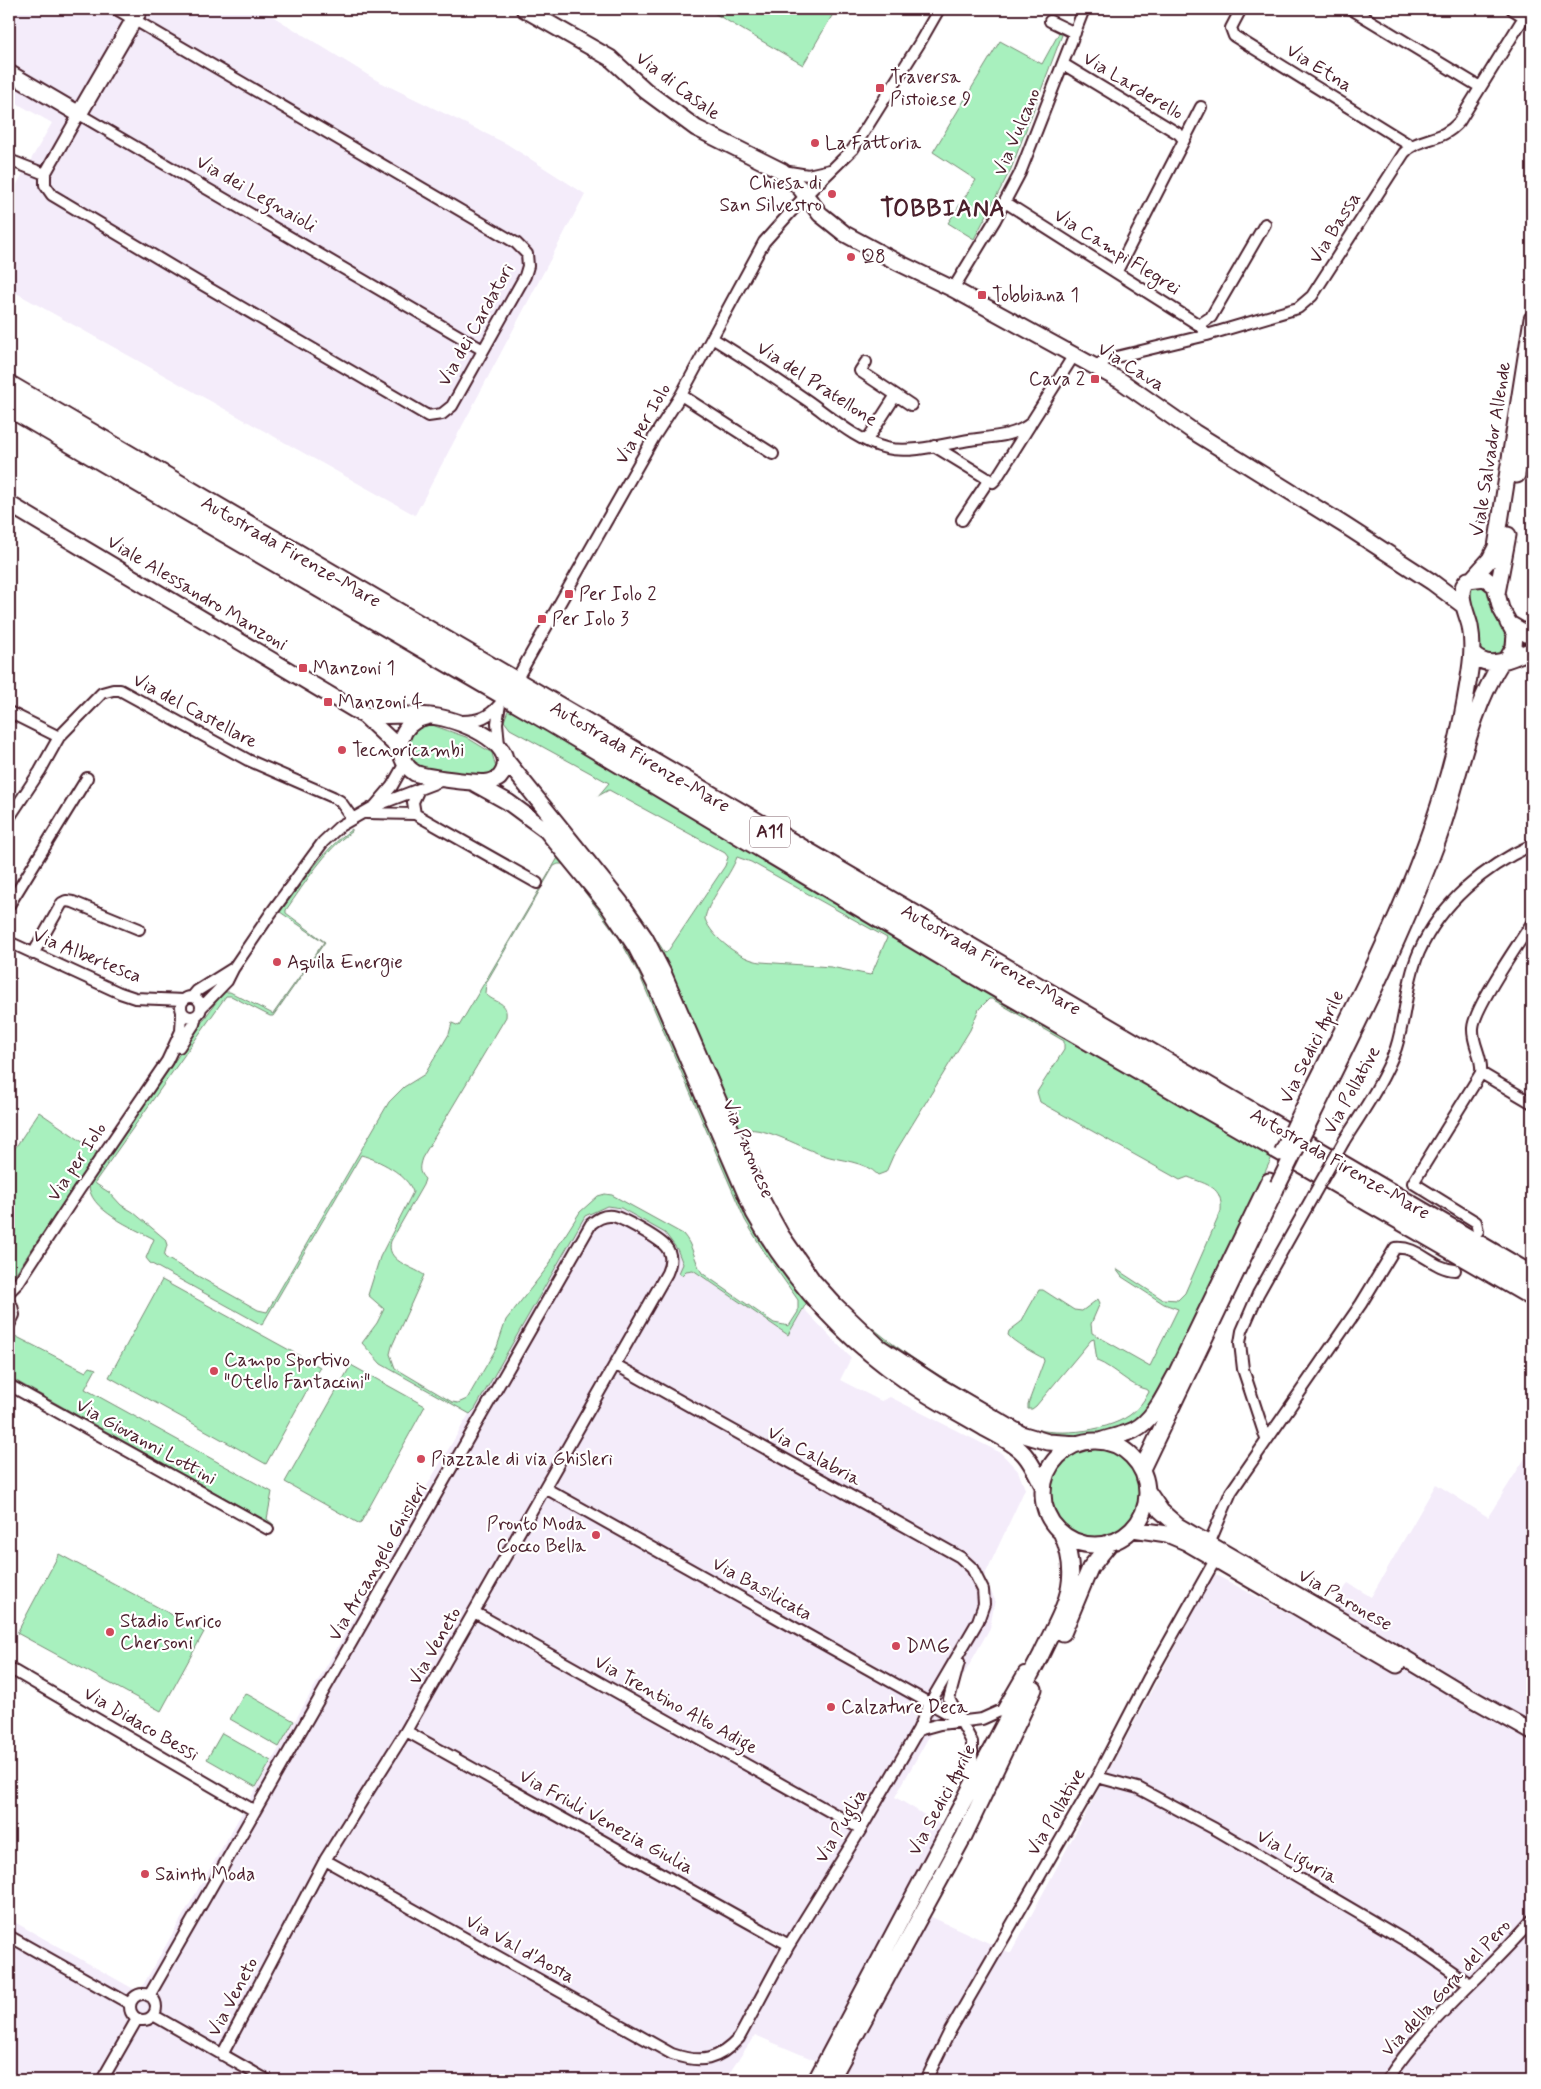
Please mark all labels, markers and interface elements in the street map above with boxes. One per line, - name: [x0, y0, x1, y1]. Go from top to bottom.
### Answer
- street label: Via Etna: [1281, 38, 1357, 98]
- street label: Via di Casale: [630, 46, 726, 126]
- street label: Via Larderello: [1078, 46, 1188, 126]
- place label: Traversa Pistoiese 9: [890, 65, 971, 112]
- marker: Traversa Pistoiese 9: [874, 82, 886, 94]
- street label: Via Vulcano: [987, 84, 1047, 180]
- place label: La Fattoria: [825, 131, 922, 156]
- marker: La Fattoria: [809, 137, 821, 149]
- street label: Via dei Legnaioli: [190, 149, 321, 241]
- place label: Chiesa di San Silvestro: [720, 171, 822, 218]
- street label: Via Bassa: [1303, 187, 1367, 269]
- marker: Chiesa di San Silvestro: [826, 188, 838, 200]
- district label: TOBBIANA: [880, 194, 1006, 225]
- street label: Via Campi Flegrei: [1048, 203, 1185, 303]
- place label: Q8: [861, 245, 886, 270]
- marker: Q8: [845, 251, 857, 263]
- street label: Via dei Cardatori: [432, 259, 520, 391]
- place label: Tobbiana 1: [992, 283, 1079, 308]
- marker: Tobbiana 1: [976, 289, 988, 301]
- street label: Via del Pratellone: [752, 336, 882, 432]
- street label: Via Cava: [1093, 337, 1169, 397]
- street label: Viale Salvador Allende: [1465, 360, 1517, 538]
- place label: Cava 2: [1029, 367, 1085, 392]
- marker: Cava 2: [1089, 373, 1101, 385]
- street label: Via per Iolo: [609, 379, 677, 469]
- street label: Autostrada Firenze-Mare: [197, 490, 385, 614]
- street label: Viale Alessandro Manzoni: [102, 529, 292, 657]
- place label: Per Iolo 2: [579, 582, 657, 607]
- marker: Per Iolo 2: [563, 588, 575, 600]
- place label: Per Iolo 3: [552, 607, 629, 632]
- marker: Per Iolo 3: [536, 613, 548, 625]
- place label: Manzoni 1: [313, 656, 395, 681]
- marker: Manzoni 1: [297, 662, 309, 674]
- street label: Via del Castellare: [128, 668, 262, 754]
- place label: Manzoni 4: [338, 690, 423, 715]
- street label: Autostrada Firenze-Mare: [546, 695, 734, 819]
- marker: Manzoni 4: [322, 696, 334, 708]
- place label: Tecnoricambi: [352, 738, 464, 763]
- marker: Tecnoricambi: [336, 744, 348, 756]
- road number: A11: [750, 816, 790, 848]
- street label: Autostrada Firenze-Mare: [897, 898, 1085, 1022]
- street label: Via Albertesca: [29, 923, 145, 989]
- place label: Aquila Energie: [287, 950, 403, 977]
- marker: Aquila Energie: [271, 956, 283, 968]
- street label: Via Sedici Aprile: [1274, 986, 1352, 1109]
- street label: Via Pollative: [1318, 1041, 1386, 1139]
- street label: Via Paronese: [716, 1096, 780, 1202]
- street label: Autostrada Firenze-Mare: [1246, 1102, 1434, 1226]
- street label: Via per Iolo: [41, 1118, 113, 1206]
- place label: Campo Sportivo "Otello Fantaccini": [224, 1348, 370, 1395]
- marker: Campo Sportivo "Otello Fantaccini": [208, 1365, 220, 1377]
- street label: Via Giovanni Lottini: [71, 1393, 221, 1491]
- street label: Via Calabria: [763, 1420, 866, 1492]
- place label: Piazzale di via Ghisleri: [431, 1447, 613, 1472]
- marker: Piazzale di via Ghisleri: [415, 1453, 427, 1465]
- street label: Via Arcangelo Ghisleri: [322, 1478, 434, 1646]
- place label: Pronto Moda Cocco Bella: [487, 1512, 587, 1559]
- marker: Pronto Moda Cocco Bella: [590, 1529, 602, 1541]
- street label: Via Basilicata: [707, 1551, 817, 1627]
- street label: Via Paronese: [1293, 1563, 1397, 1637]
- street label: Via Veneto: [403, 1602, 467, 1690]
- place label: Stadio Enrico Chersoni: [120, 1609, 222, 1656]
- marker: Stadio Enrico Chersoni: [104, 1626, 116, 1638]
- place label: DMG: [906, 1634, 950, 1659]
- marker: DMG: [890, 1640, 902, 1652]
- street label: Via Trentino Alto Adige: [588, 1650, 762, 1763]
- street label: Via Didaco Bessi: [79, 1681, 203, 1767]
- place label: Calzature Deca: [841, 1695, 968, 1720]
- marker: Calzature Deca: [825, 1701, 837, 1713]
- street label: Via Sedici Aprile: [902, 1740, 984, 1861]
- street label: Via Friuli Venezia Giulia: [514, 1764, 698, 1880]
- street label: Via Pollative: [1021, 1764, 1091, 1860]
- street label: Via Puglia: [809, 1784, 876, 1869]
- street label: Via Liguria: [1250, 1824, 1343, 1893]
- place label: Sainth Moda: [155, 1862, 255, 1887]
- marker: Sainth Moda: [139, 1868, 151, 1880]
- street label: Via Val d'Aosta: [461, 1909, 579, 1989]
- street label: Via della Gora del Pero: [1376, 1914, 1516, 2062]
- street label: Via Veneto: [202, 1953, 264, 2041]

